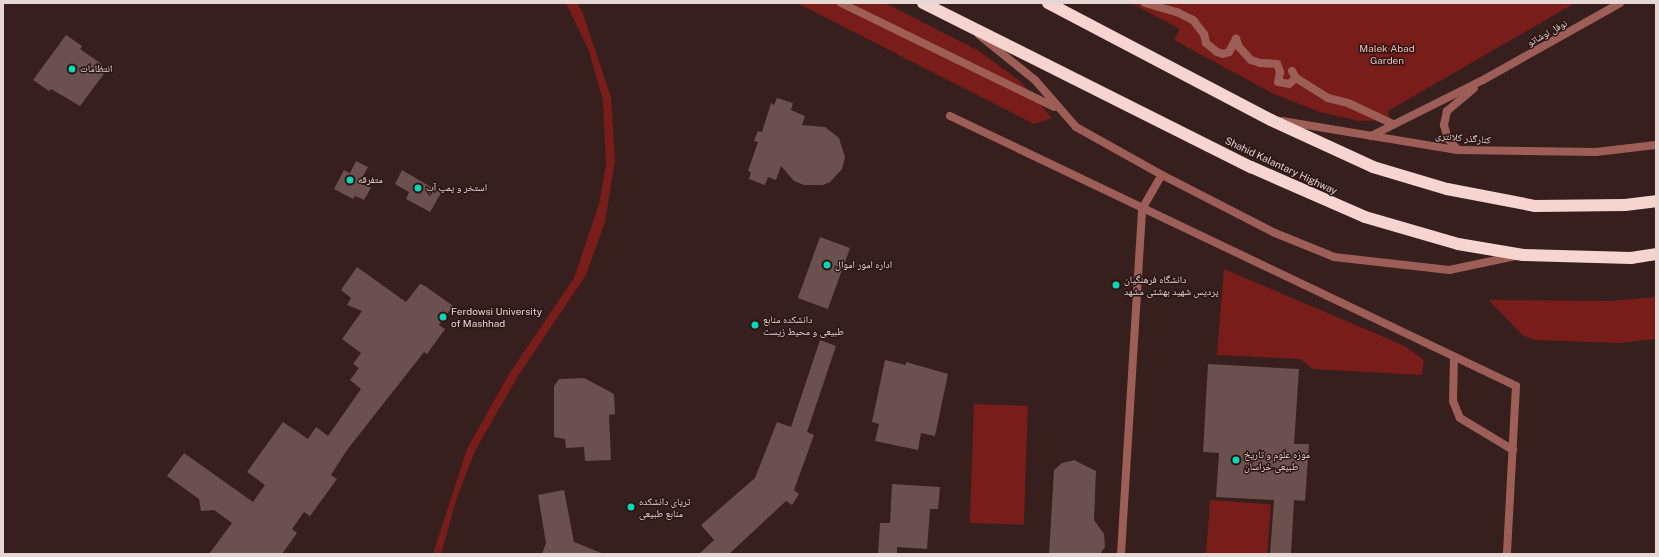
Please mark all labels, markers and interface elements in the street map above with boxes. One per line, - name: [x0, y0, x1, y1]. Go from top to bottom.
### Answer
- street label: نوفل لوشاتو: [1525, 17, 1569, 49]
- park label: Malek Abad Garden: [1359, 42, 1415, 66]
- place label: انتظامات: [80, 63, 112, 75]
- marker: انتظامات: [67, 64, 77, 74]
- street label: کنارگذر کلانتری: [1435, 130, 1491, 146]
- street label: Shahid Kalantary Highway: [1223, 135, 1339, 197]
- place label: متفرقه: [358, 174, 383, 186]
- marker: متفرقه: [345, 175, 355, 185]
- place label: استخر و پمپ آب: [426, 182, 487, 194]
- marker: استخر و پمپ آب: [413, 183, 423, 193]
- place label: اداره امور اموال: [835, 259, 892, 271]
- marker: اداره امور اموال: [822, 260, 832, 270]
- place label: دانشگاه فرهنگیان پردیس شهید بهشتی مشهد: [1124, 273, 1219, 296]
- marker: دانشگاه فرهنگیان پردیس شهید بهشتی مشهد: [1111, 280, 1121, 290]
- place label: Ferdowsi University of Mashhad: [451, 305, 542, 328]
- marker: Ferdowsi University of Mashhad: [438, 312, 448, 322]
- place label: دانشکده منابع طبیعی و محیط زیست: [763, 313, 844, 336]
- marker: دانشکده منابع طبیعی و محیط زیست: [750, 320, 760, 330]
- place label: موزه علوم و تاریخ طبیعی خراسان: [1244, 448, 1310, 472]
- marker: موزه علوم و تاریخ طبیعی خراسان: [1231, 455, 1241, 465]
- place label: تریای دانشکده منابع طبیعی: [639, 495, 690, 518]
- marker: تریای دانشکده منابع طبیعی: [626, 502, 636, 512]

